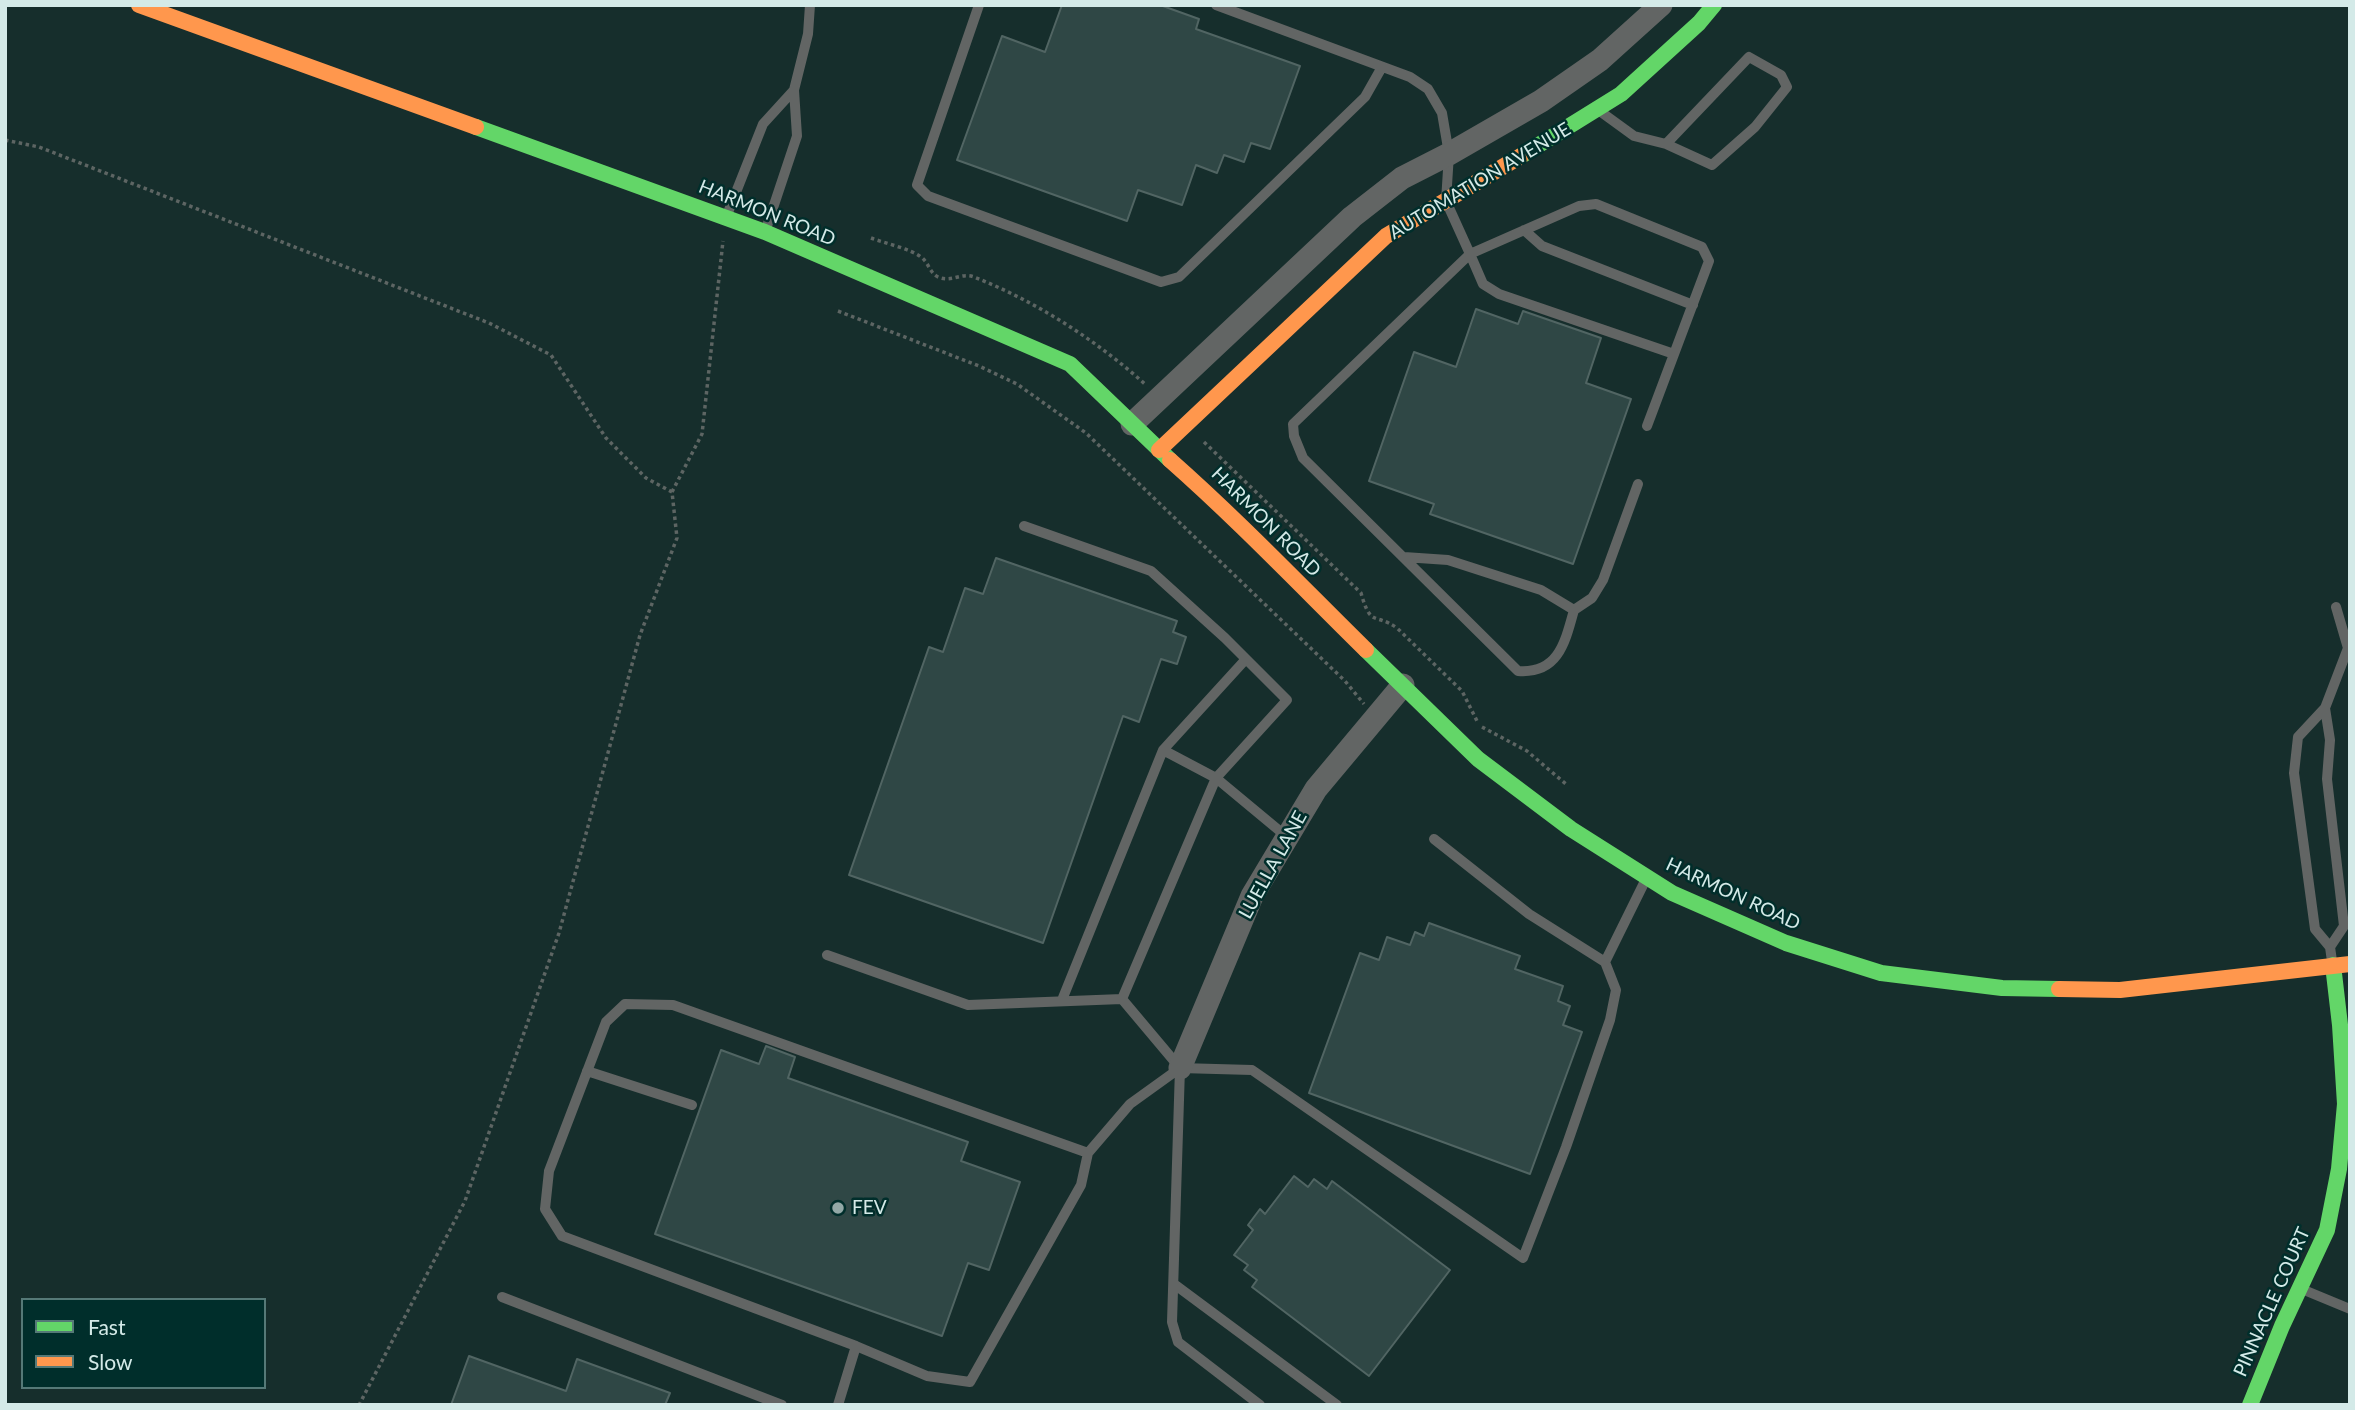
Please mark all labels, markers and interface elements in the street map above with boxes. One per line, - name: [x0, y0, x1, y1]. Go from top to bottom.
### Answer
- street label: AUTOMATION AVENUE: [1385, 118, 1575, 244]
- street label: HARMON ROAD: [695, 175, 839, 251]
- street label: HARMON ROAD: [1207, 463, 1325, 581]
- street label: LUELLA LANE: [1234, 807, 1312, 923]
- street label: HARMON ROAD: [1662, 853, 1804, 935]
- place label: FEV: [852, 1197, 887, 1219]
- marker: FEV: [830, 1200, 846, 1216]
- street label: PINNACLE COURT: [2229, 1224, 2315, 1380]
- legend: [21, 1298, 266, 1389]
- text: Fast: [88, 1314, 125, 1339]
- text: Slow: [88, 1349, 132, 1374]

